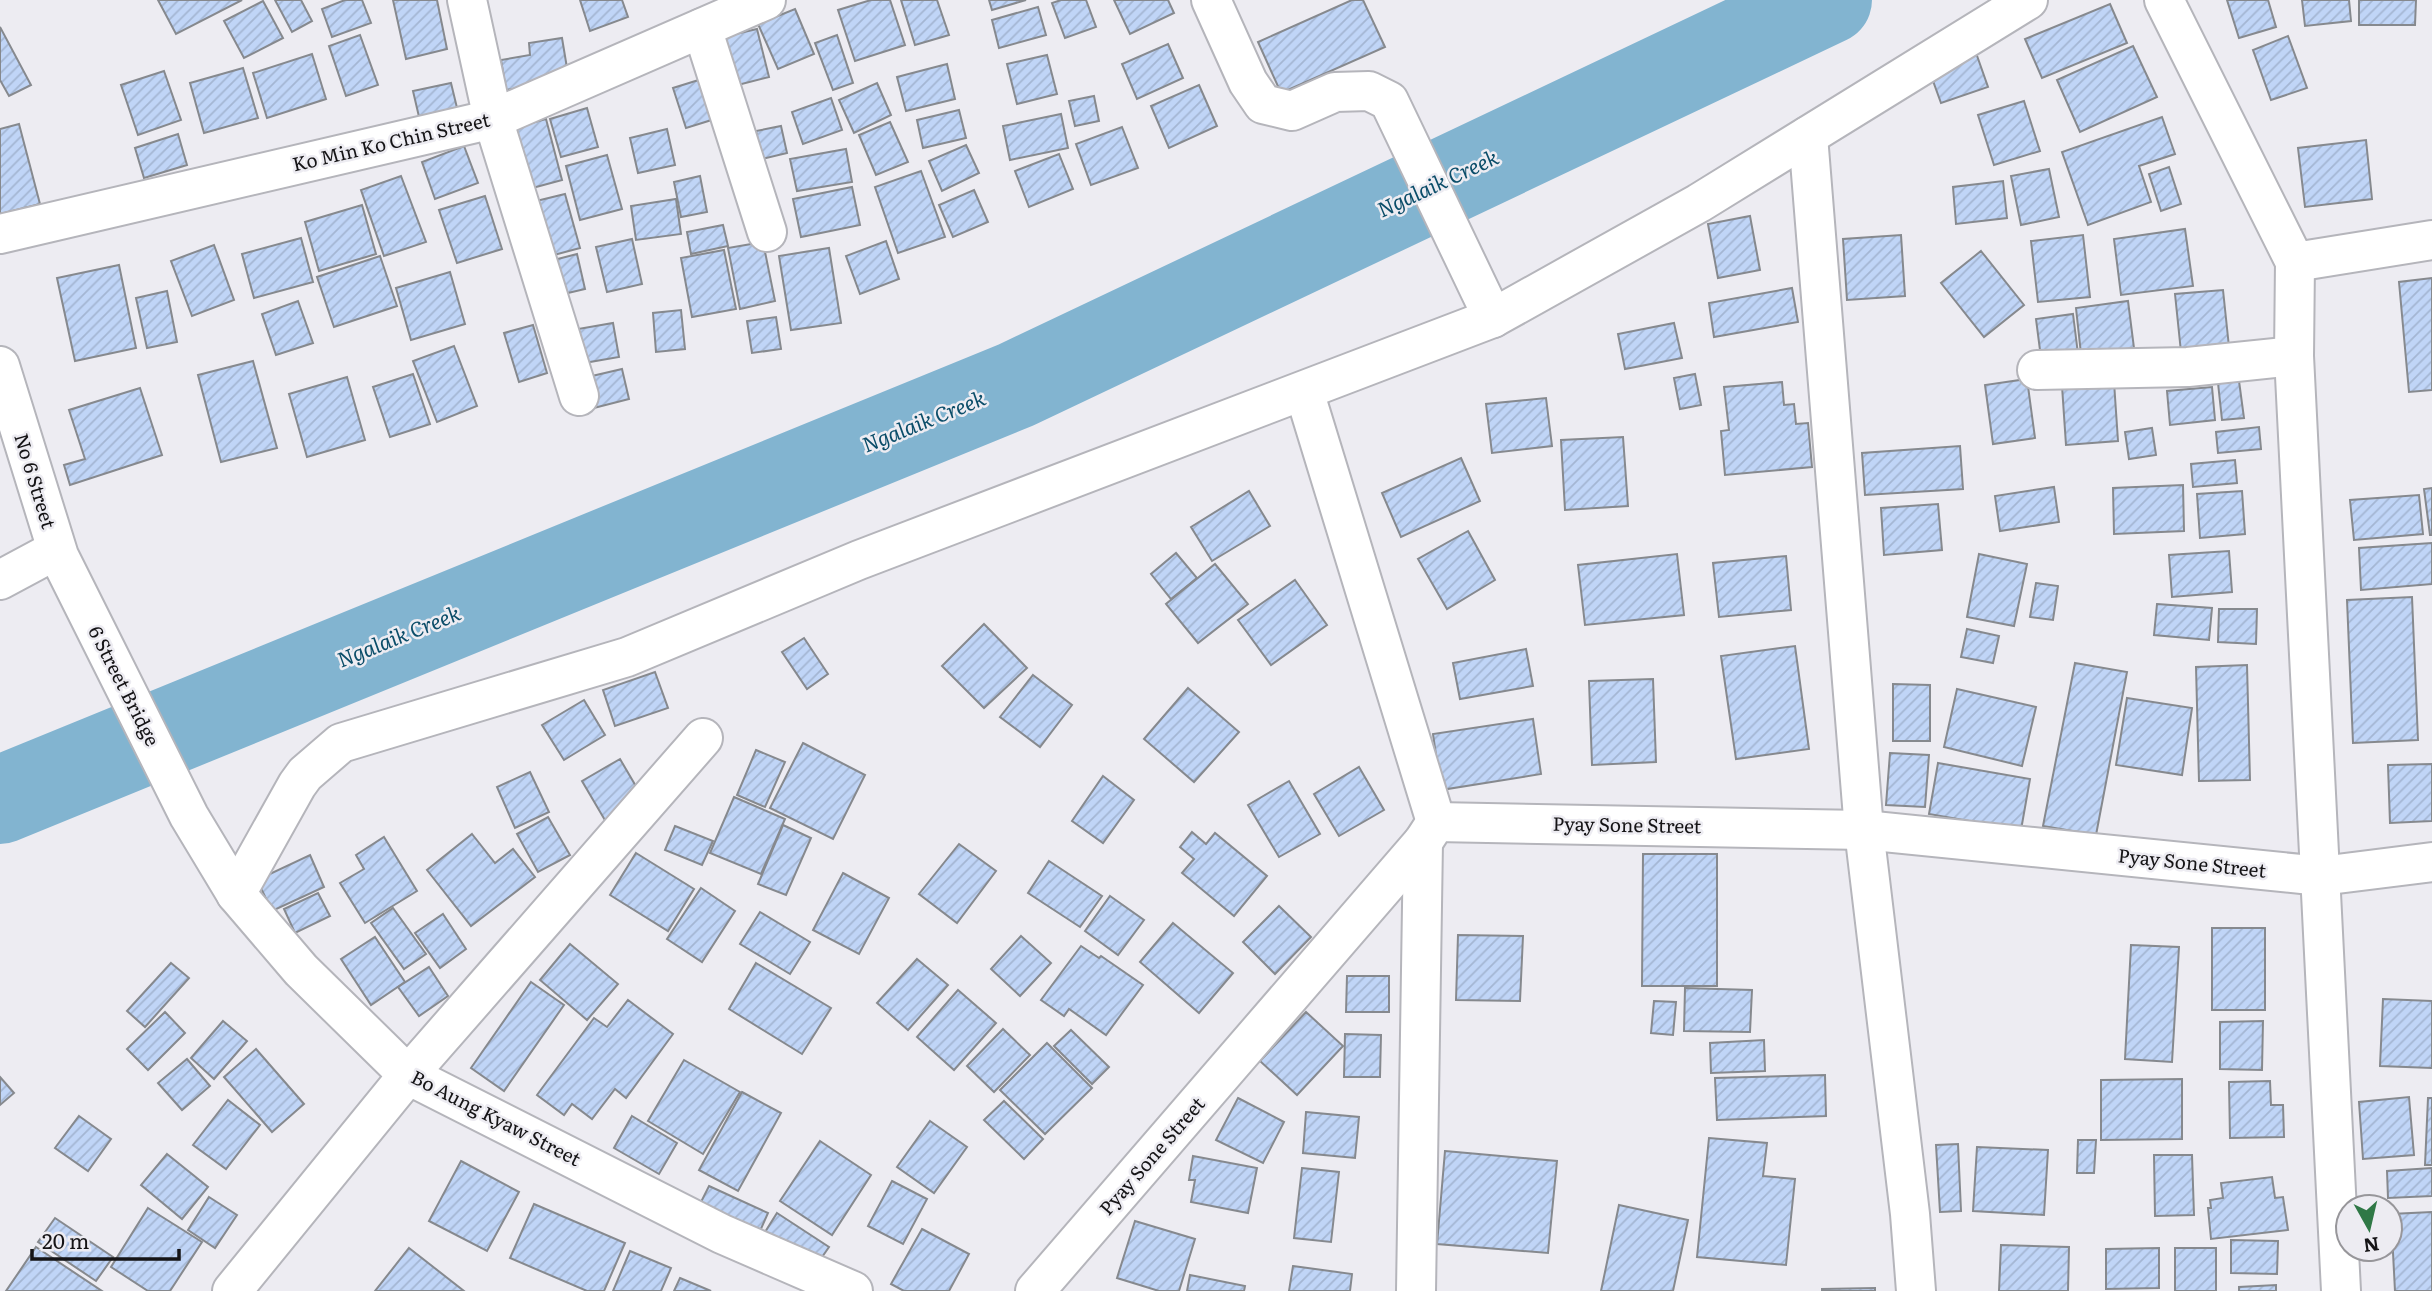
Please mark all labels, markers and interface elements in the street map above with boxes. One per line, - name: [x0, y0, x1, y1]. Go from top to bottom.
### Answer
- street label: Ko Min Ko Chin Street: [289, 105, 493, 177]
- water label: Ngalaik Creek: [1371, 140, 1503, 223]
- water label: Ngalaik Creek: [857, 381, 990, 459]
- street label: No 6 Street: [8, 430, 64, 532]
- water label: Ngalaik Creek: [332, 596, 465, 674]
- street label: 6 Street Bridge: [83, 621, 167, 751]
- street label: Pyay Sone Street: [1552, 809, 1702, 839]
- street label: Pyay Sone Street: [2117, 840, 2268, 884]
- street label: Bo Aung Kyaw Street: [407, 1062, 586, 1172]
- street label: Pyay Sone Street: [1092, 1090, 1211, 1221]
- north arrow: [2334, 1193, 2404, 1263]
- scale bar: [32, 1218, 178, 1262]
- text: 20 m: [42, 1224, 89, 1255]
- text: N: [2362, 1231, 2381, 1261]

